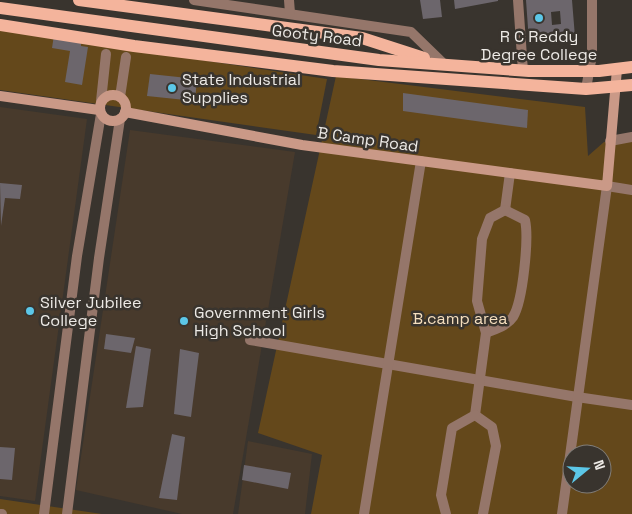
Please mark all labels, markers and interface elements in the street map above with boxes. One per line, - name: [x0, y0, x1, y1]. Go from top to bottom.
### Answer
- marker: R C Reddy Degree College: [533, 12, 545, 24]
- street label: Gooty Road: [271, 20, 363, 51]
- place label: R C Reddy Degree College: [481, 26, 597, 65]
- place label: State Industrial Supplies: [182, 69, 301, 108]
- marker: State Industrial Supplies: [166, 82, 178, 94]
- street label: B Camp Road: [316, 122, 420, 157]
- place label: Silver Jubilee College: [40, 292, 142, 331]
- place label: Government Girls High School: [194, 302, 325, 341]
- marker: Silver Jubilee College: [24, 305, 36, 317]
- park label: B.camp area: [412, 308, 508, 329]
- marker: Government Girls High School: [178, 315, 190, 327]
- north arrow: [562, 444, 612, 494]
- text: N: [589, 458, 609, 472]

